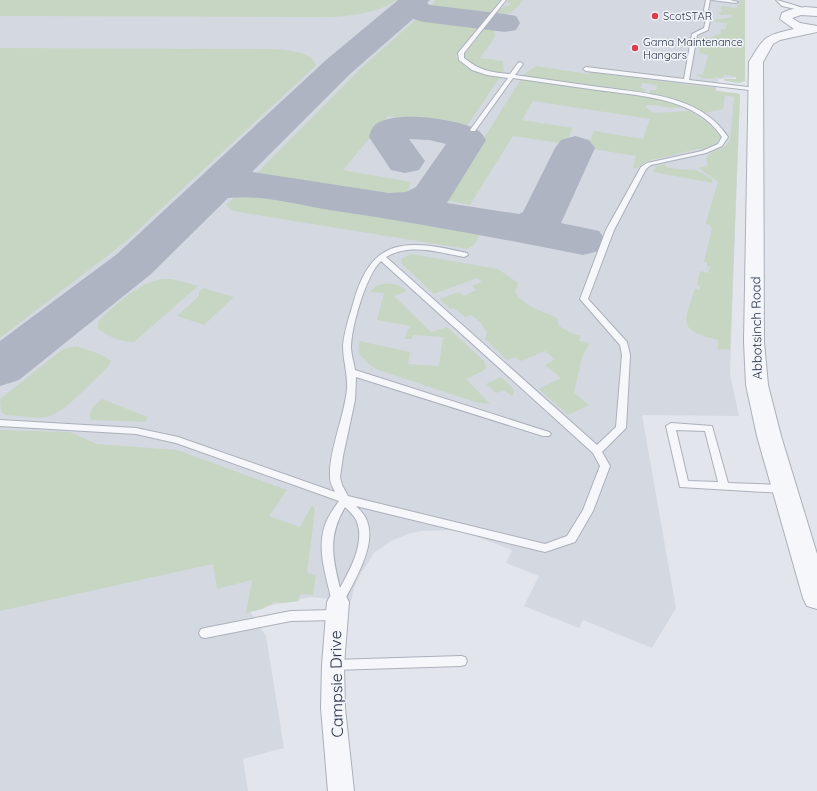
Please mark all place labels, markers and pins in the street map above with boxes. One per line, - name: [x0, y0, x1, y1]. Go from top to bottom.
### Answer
- place label: ScotSTAR: [663, 9, 712, 23]
- marker: ScotSTAR: [650, 11, 660, 21]
- place label: Gama Maintenance Hangars: [643, 35, 743, 62]
- marker: Gama Maintenance Hangars: [630, 43, 640, 53]

